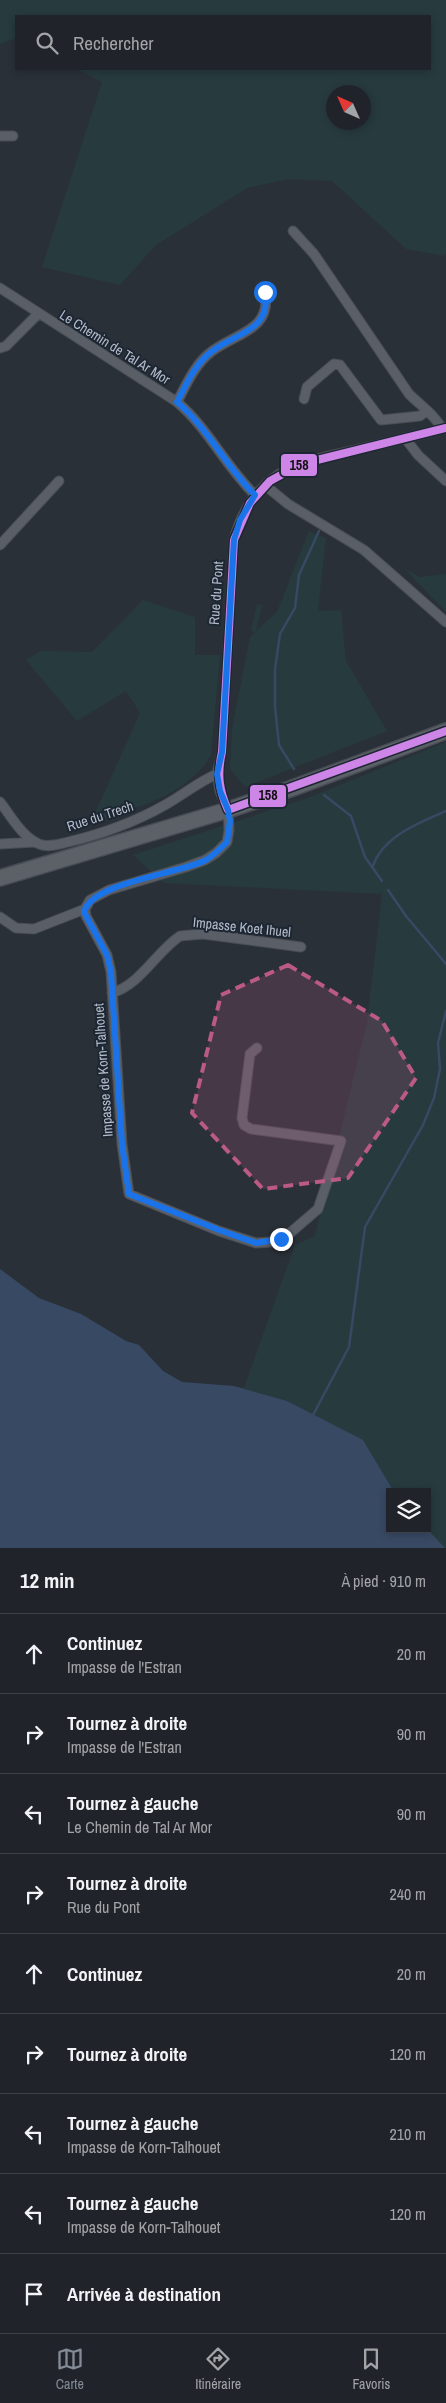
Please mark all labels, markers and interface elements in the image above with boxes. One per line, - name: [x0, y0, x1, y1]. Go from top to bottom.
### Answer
- search box: [15, 15, 431, 70]
- icon: search: [33, 29, 61, 57]
- text: Rechercher: [73, 30, 154, 56]
- north arrow: [326, 85, 371, 130]
- route start: [254, 281, 277, 304]
- street label: Le Chemin de Tal Ar Mor: [56, 306, 174, 388]
- line badge: 158: [280, 453, 318, 477]
- text: 158: [289, 456, 309, 474]
- street label: Rue du Pont: [205, 561, 227, 625]
- line badge: 158: [249, 784, 287, 808]
- text: 158: [258, 786, 278, 804]
- street label: Rue du Trech: [64, 797, 136, 835]
- street label: Impasse Koet Ihuel: [192, 913, 292, 941]
- street label: Impasse de Korn-Talhouet: [89, 1002, 117, 1138]
- route end: [270, 1228, 293, 1251]
- map controls: [386, 1488, 431, 1533]
- button: layers: [386, 1488, 431, 1533]
- text: 12 min: [20, 1566, 75, 1595]
- text: À pied · 910 m: [341, 1570, 426, 1592]
- text: Continuez: [67, 1630, 142, 1656]
- icon: ahead: [20, 1640, 48, 1668]
- text: 20 m: [397, 1643, 426, 1665]
- text: Impasse de l'Estran: [67, 1656, 182, 1678]
- text: Tournez à droite: [67, 1710, 187, 1736]
- icon: right: [20, 1720, 48, 1748]
- text: 90 m: [397, 1723, 426, 1745]
- text: Impasse de l'Estran: [67, 1736, 182, 1758]
- text: Tournez à gauche: [67, 1790, 198, 1816]
- icon: left: [20, 1800, 48, 1828]
- text: 90 m: [397, 1803, 426, 1825]
- text: Le Chemin de Tal Ar Mor: [67, 1816, 212, 1838]
- text: Tournez à droite: [67, 1870, 187, 1896]
- icon: right: [20, 1880, 48, 1908]
- text: 240 m: [390, 1883, 426, 1905]
- text: Rue du Pont: [67, 1896, 140, 1918]
- icon: ahead: [20, 1960, 48, 1988]
- text: Continuez: [67, 1961, 142, 1987]
- text: 20 m: [397, 1963, 426, 1985]
- icon: right: [20, 2040, 48, 2068]
- text: Tournez à droite: [67, 2041, 187, 2067]
- text: 120 m: [390, 2043, 426, 2065]
- text: Tournez à gauche: [67, 2110, 198, 2136]
- icon: left: [20, 2120, 48, 2148]
- text: 210 m: [390, 2123, 426, 2145]
- text: Impasse de Korn-Talhouet: [67, 2136, 220, 2158]
- text: Tournez à gauche: [67, 2190, 198, 2216]
- icon: left: [20, 2200, 48, 2228]
- text: 120 m: [390, 2203, 426, 2225]
- text: Impasse de Korn-Talhouet: [67, 2216, 220, 2238]
- icon: arrive: [20, 2280, 48, 2308]
- text: Arrivée à destination: [67, 2281, 221, 2307]
- tab: Carte: [56, 2345, 84, 2393]
- tab: Itinéraire: [195, 2345, 241, 2393]
- tab: Favoris: [353, 2345, 390, 2393]

